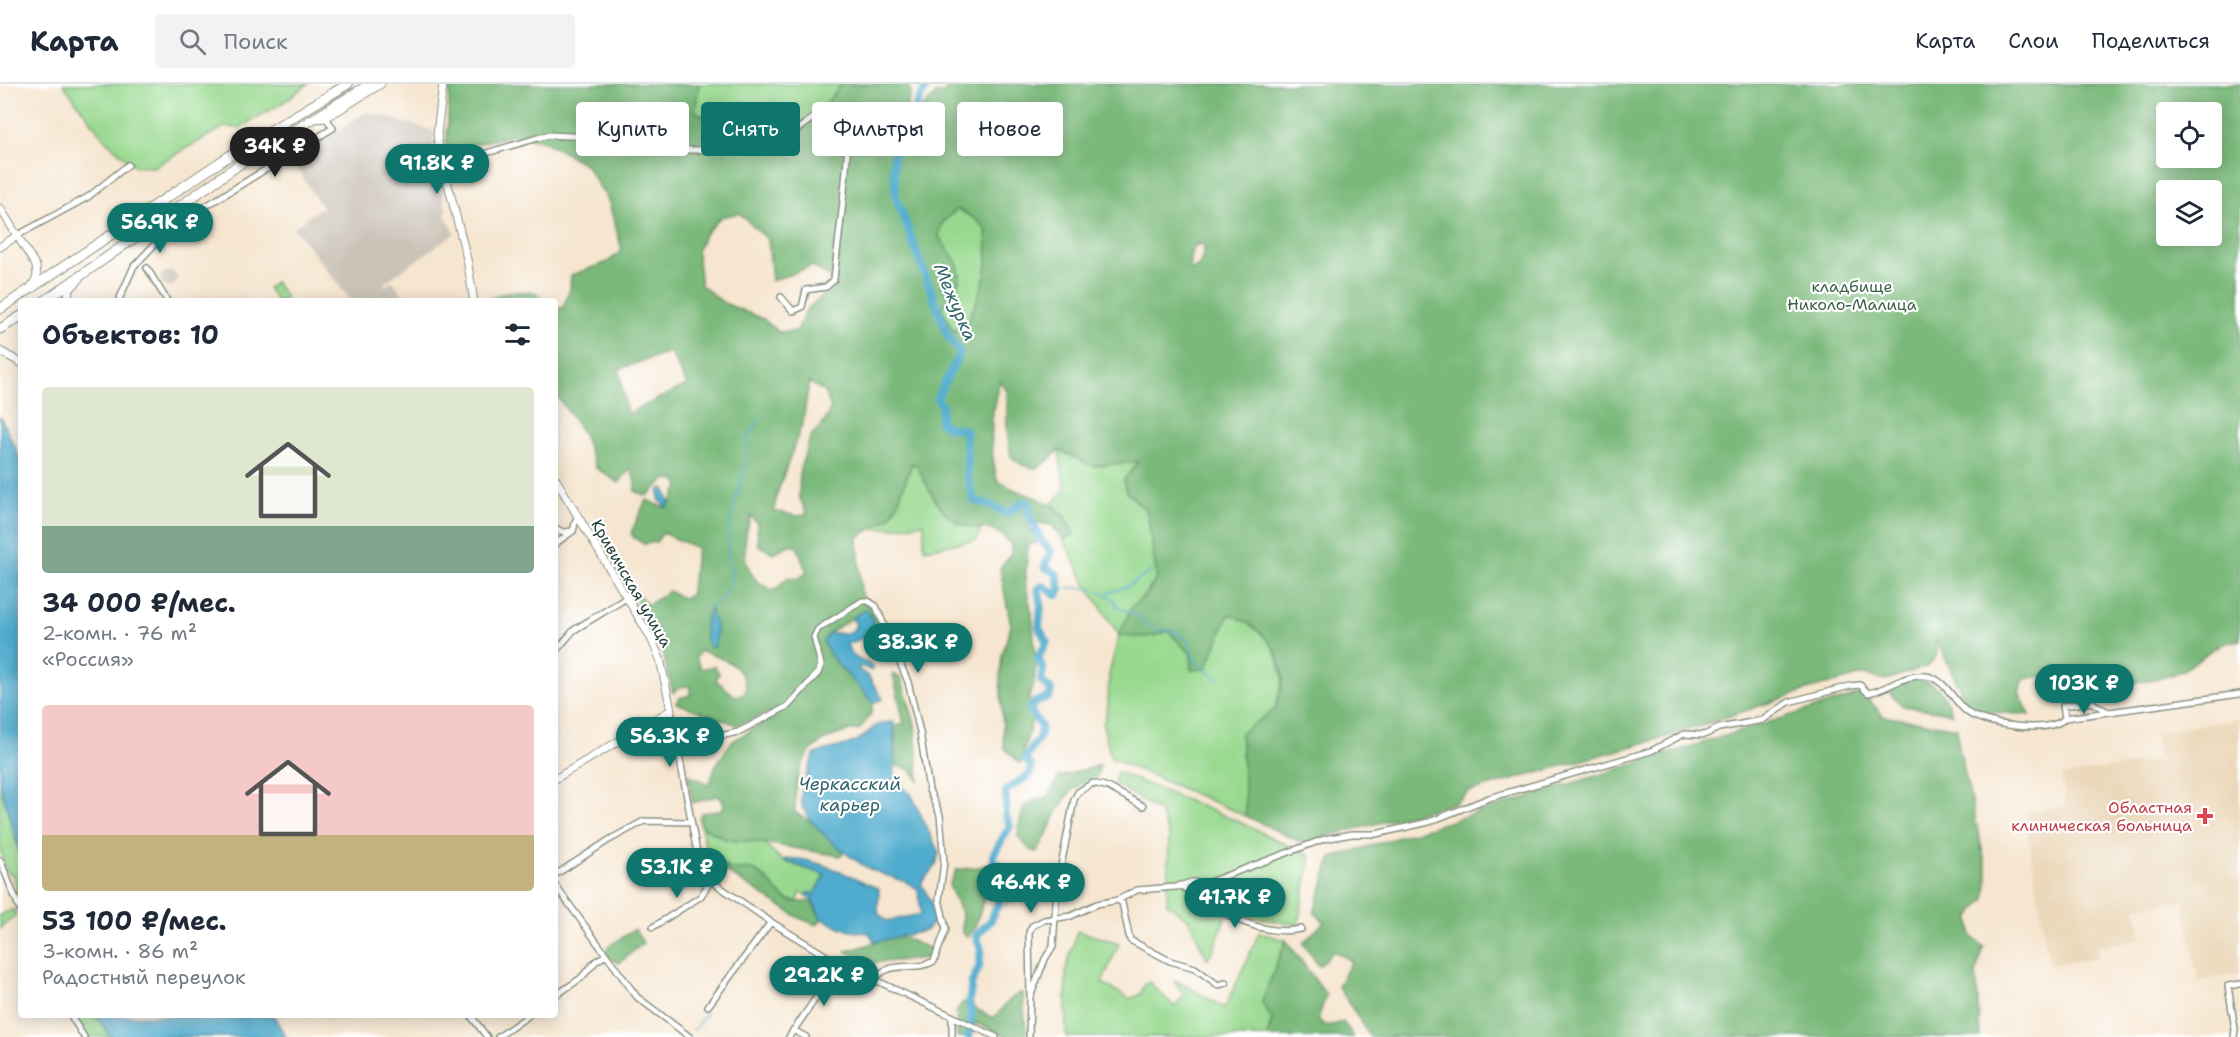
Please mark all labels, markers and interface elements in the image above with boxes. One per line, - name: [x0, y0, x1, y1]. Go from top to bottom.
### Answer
- search box: [155, 14, 575, 68]
- text: Карта: [30, 22, 119, 60]
- icon: search: [176, 25, 209, 58]
- text: Поиск: [224, 27, 288, 56]
- text: Карта: [1915, 27, 1975, 55]
- text: Слои: [2008, 27, 2059, 55]
- text: Поделиться: [2092, 27, 2210, 55]
- chip: Купить: [576, 102, 689, 156]
- chip: Снять: [701, 102, 800, 156]
- chip: Фильтры: [812, 102, 945, 156]
- chip: Новое: [957, 102, 1063, 156]
- map controls: [2156, 102, 2222, 246]
- button: locate: [2156, 102, 2222, 168]
- pin: 34K ₽: [233, 127, 317, 178]
- text: 34K ₽: [244, 133, 306, 159]
- pin: 91.8K ₽: [382, 144, 492, 195]
- text: 91.8K ₽: [399, 150, 475, 176]
- button: layers: [2156, 180, 2222, 246]
- pin: 56.9K ₽: [105, 203, 215, 254]
- text: 56.9K ₽: [121, 209, 199, 235]
- water label: Межурка: [928, 259, 982, 345]
- park label: кладбище Николо-Малица: [1787, 276, 1917, 315]
- text: Объектов: 10: [42, 317, 219, 352]
- icon: filters: [501, 318, 534, 351]
- icon: home: [234, 426, 342, 534]
- street label: Кривичская улица: [586, 515, 677, 651]
- text: 34 000 ₽/мес.: [42, 585, 236, 620]
- text: 2-комн. · 76 m²: [42, 620, 197, 646]
- pin: 38.3K ₽: [863, 623, 973, 674]
- text: 38.3K ₽: [877, 629, 959, 655]
- text: «Россия»: [42, 646, 134, 672]
- pin: 103K ₽: [2035, 664, 2133, 715]
- text: 103K ₽: [2049, 670, 2119, 696]
- pin: 56.3K ₽: [615, 717, 725, 768]
- text: 56.3K ₽: [630, 723, 710, 749]
- icon: home: [234, 744, 342, 852]
- water label: Черкасский карьер: [799, 772, 901, 817]
- place label: Областная клиническая больница: [2011, 797, 2192, 836]
- marker: Областная клиническая больница: [2196, 807, 2214, 825]
- pin: 53.1K ₽: [622, 848, 732, 899]
- text: 53.1K ₽: [640, 854, 714, 880]
- pin: 46.4K ₽: [976, 863, 1086, 914]
- text: 46.4K ₽: [991, 869, 1071, 895]
- pin: 41.7K ₽: [1180, 878, 1290, 929]
- text: 41.7K ₽: [1199, 884, 1272, 910]
- text: 53 100 ₽/мес.: [42, 903, 227, 938]
- text: 3-комн. · 86 m²: [42, 938, 198, 964]
- pin: 29.2K ₽: [769, 956, 879, 1007]
- text: 29.2K ₽: [784, 962, 864, 988]
- text: Радостный переулок: [42, 964, 246, 990]

